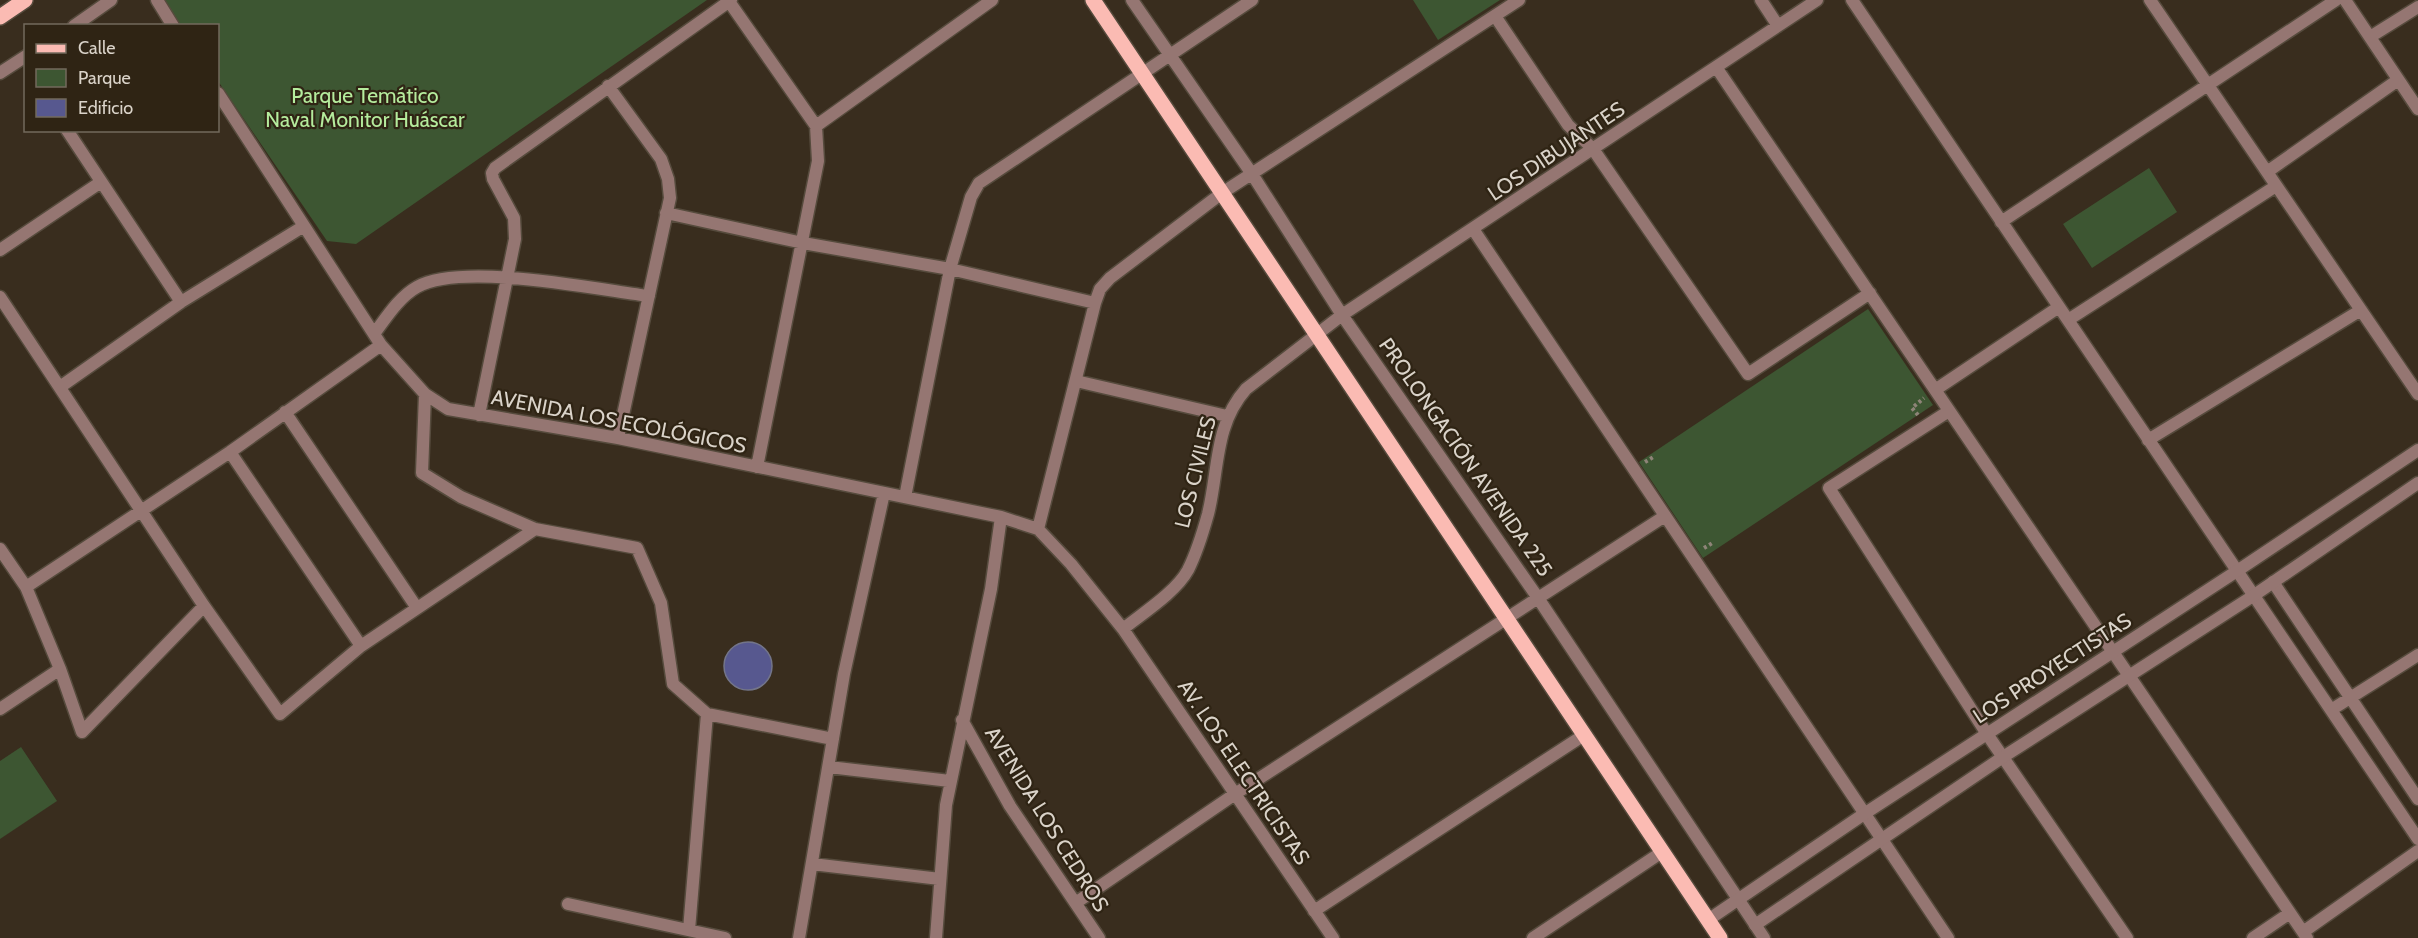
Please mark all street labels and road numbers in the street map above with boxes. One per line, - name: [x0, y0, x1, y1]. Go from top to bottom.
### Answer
- street label: LOS DIBUJANTES: [1483, 96, 1629, 206]
- street label: PROLONGACIÓN AVENIDA 225: [1374, 333, 1558, 581]
- street label: AVENIDA LOS ECOLÓGICOS: [489, 384, 749, 458]
- street label: LOS CIVILES: [1169, 414, 1221, 530]
- street label: LOS PROYECTISTAS: [1968, 607, 2136, 729]
- street label: AV. LOS ELECTRICISTAS: [1173, 675, 1315, 869]
- street label: AVENIDA LOS CEDROS: [980, 722, 1114, 916]

